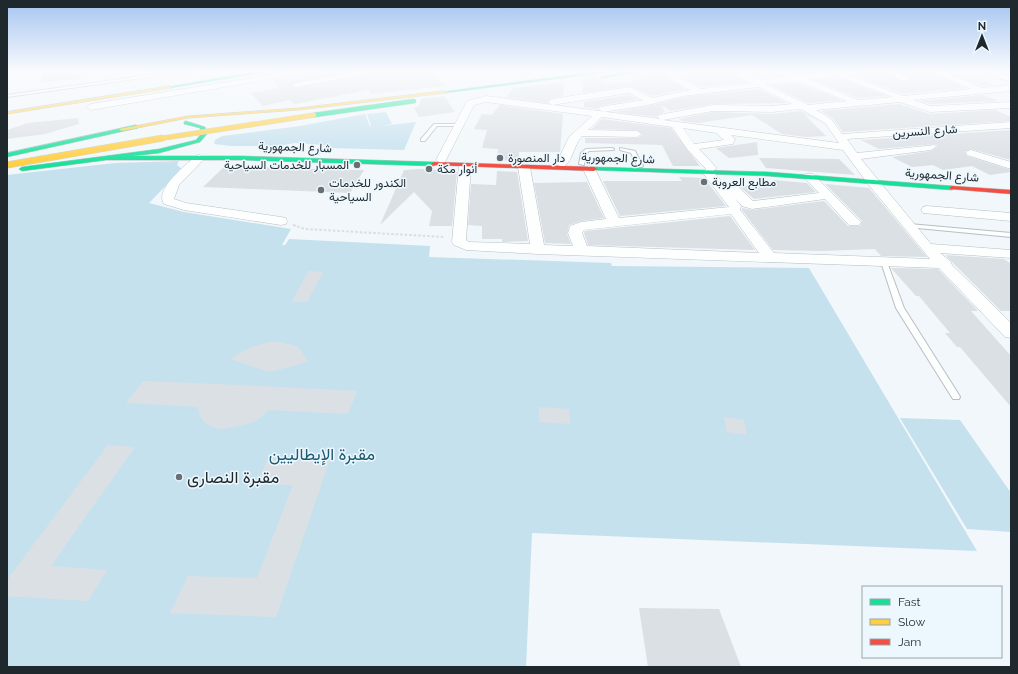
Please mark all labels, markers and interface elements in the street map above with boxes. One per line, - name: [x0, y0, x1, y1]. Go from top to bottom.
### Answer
- north arrow: [962, 16, 1002, 56]
- text: N: [978, 20, 986, 33]
- street label: شارع النسرين: [892, 122, 958, 142]
- street label: شارع الجمهورية: [258, 139, 332, 157]
- street label: شارع الجمهورية: [581, 150, 655, 168]
- place label: دار المنصورة: [508, 151, 566, 166]
- marker: دار المنصورة: [495, 153, 505, 163]
- place label: المسبار للخدمات السياحية: [224, 158, 349, 173]
- marker: المسبار للخدمات السياحية: [352, 160, 362, 170]
- place label: أنوار مكة: [437, 162, 477, 177]
- marker: أنوار مكة: [424, 164, 434, 174]
- street label: شارع الجمهورية: [905, 165, 979, 187]
- place label: مطابع العروبة: [712, 175, 776, 191]
- place label: الكندور للخدمات السياحية: [329, 176, 406, 204]
- marker: مطابع العروبة: [699, 177, 709, 187]
- marker: الكندور للخدمات السياحية: [316, 185, 326, 195]
- park label: مقبرة الإيطاليين: [269, 444, 375, 466]
- place label: مقبرة النصارى: [187, 467, 279, 488]
- marker: مقبرة النصارى: [174, 472, 184, 482]
- legend: [862, 586, 1002, 658]
- text: Fast: [898, 595, 921, 609]
- text: Slow: [898, 615, 925, 629]
- text: Jam: [898, 635, 921, 649]

